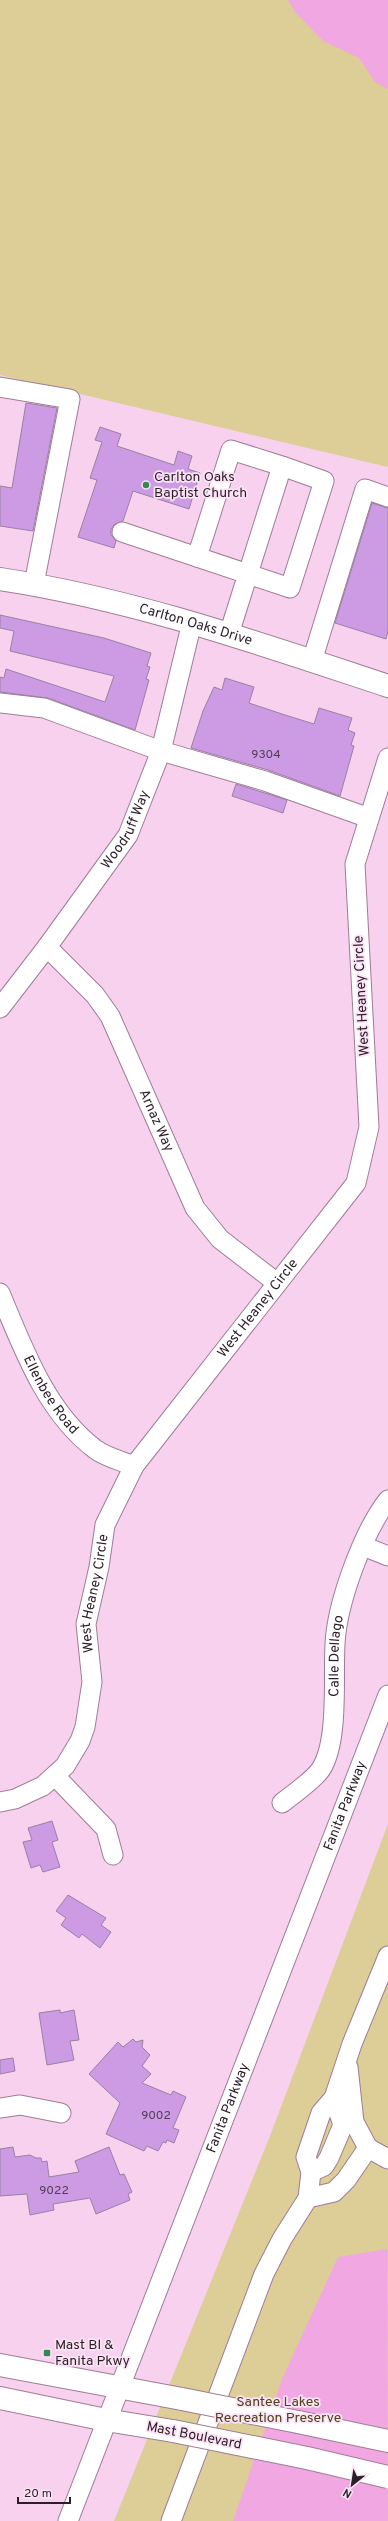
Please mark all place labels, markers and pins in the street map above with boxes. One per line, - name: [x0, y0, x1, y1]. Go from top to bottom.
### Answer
- place label: Carlton Oaks Baptist Church: [154, 469, 247, 502]
- marker: Carlton Oaks Baptist Church: [141, 480, 151, 490]
- place label: Mast Bl & Fanita Pkwy: [55, 2337, 130, 2370]
- marker: Mast Bl & Fanita Pkwy: [42, 2348, 52, 2358]

